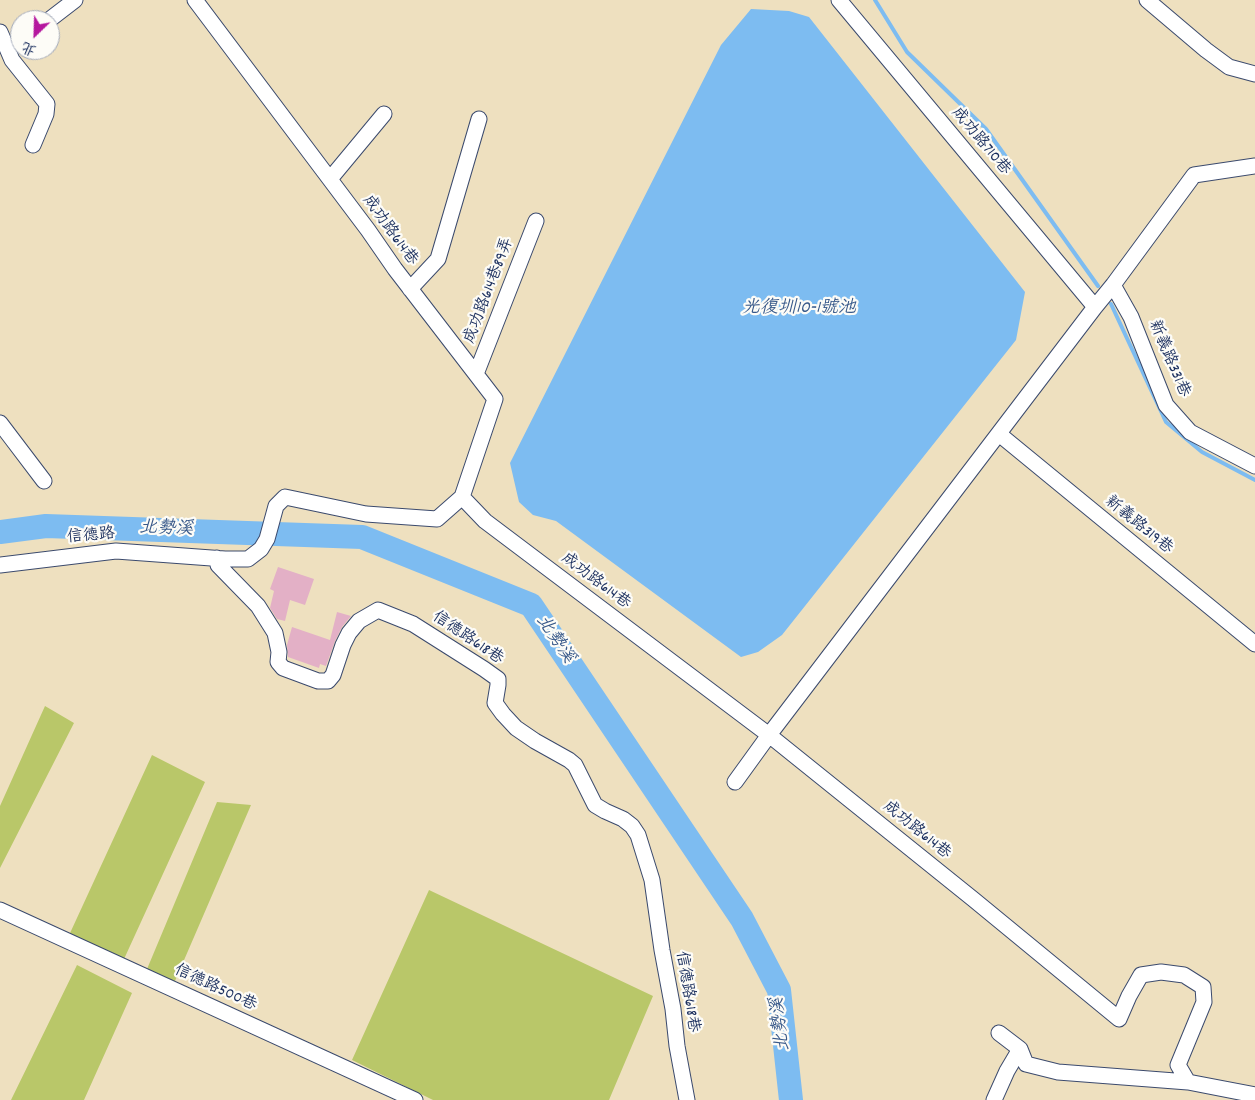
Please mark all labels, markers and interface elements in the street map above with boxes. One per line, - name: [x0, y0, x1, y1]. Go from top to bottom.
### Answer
- north arrow: [10, 10, 60, 60]
- text: 北: [19, 36, 40, 60]
- street label: 成功路710巷: [946, 104, 1014, 180]
- street label: 成功路614巷: [357, 192, 421, 270]
- street label: 成功路614巷89弄: [461, 235, 519, 347]
- water label: 光復圳10-1號池: [742, 299, 856, 321]
- street label: 新義路331巷: [1143, 318, 1193, 400]
- street label: 新義路319巷: [1100, 493, 1176, 559]
- water label: 北勢溪: [139, 518, 193, 542]
- street label: 信德路: [66, 525, 116, 549]
- street label: 成功路614巷: [556, 550, 634, 614]
- street label: 信德路618巷: [428, 608, 506, 670]
- water label: 北勢溪: [530, 612, 578, 668]
- street label: 成功路614巷: [878, 798, 954, 864]
- street label: 信德路618巷: [670, 950, 702, 1034]
- street label: 信德路500巷: [171, 962, 259, 1016]
- water label: 北勢溪: [768, 996, 796, 1052]

